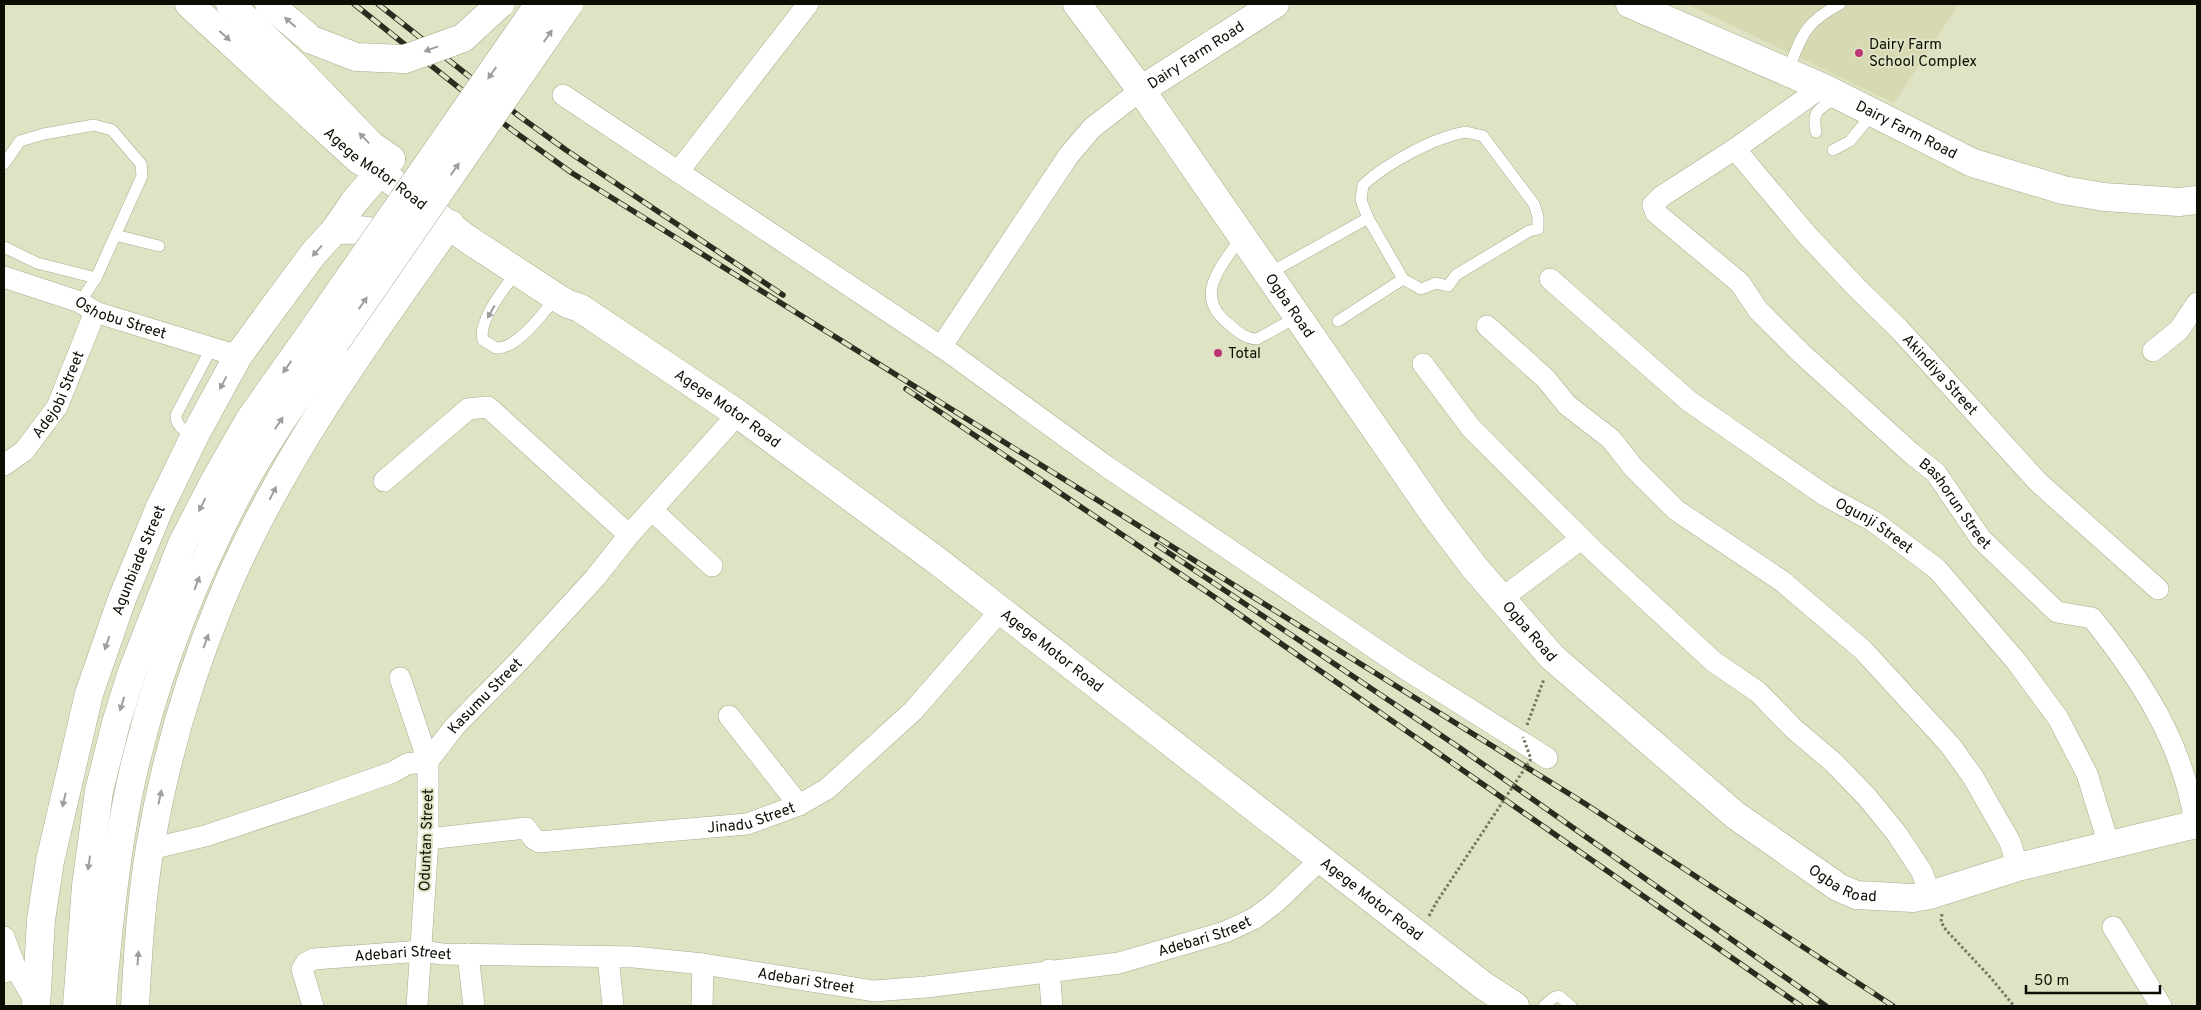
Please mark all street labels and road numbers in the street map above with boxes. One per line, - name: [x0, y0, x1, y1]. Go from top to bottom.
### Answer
- street label: Dairy Farm Road: [1145, 18, 1248, 94]
- street label: Dairy Farm Road: [1852, 97, 1960, 164]
- street label: Agege Motor Road: [319, 124, 430, 215]
- street label: Ogba Road: [1260, 270, 1317, 342]
- street label: Oshobu Street: [70, 293, 168, 344]
- street label: Akindiya Street: [1897, 331, 1981, 420]
- street label: Adejobi Street: [29, 349, 89, 443]
- street label: Agege Motor Road: [670, 366, 784, 453]
- street label: Bashorun Street: [1914, 455, 1994, 554]
- street label: Ogunji Street: [1831, 494, 1916, 558]
- street label: Agunbiade Street: [109, 503, 171, 618]
- street label: Ogba Road: [1497, 598, 1560, 666]
- street label: Agege Motor Road: [996, 606, 1106, 697]
- street label: Kasumu Street: [444, 655, 527, 738]
- street label: Oduntan Street: [416, 788, 439, 892]
- street label: Jinadu Street: [706, 799, 798, 838]
- street label: Agege Motor Road: [1316, 854, 1426, 946]
- street label: Ogba Road: [1804, 861, 1877, 907]
- street label: Adebari Street: [1156, 913, 1255, 962]
- street label: Adebari Street: [354, 943, 452, 967]
- street label: Adebari Street: [756, 965, 856, 999]

